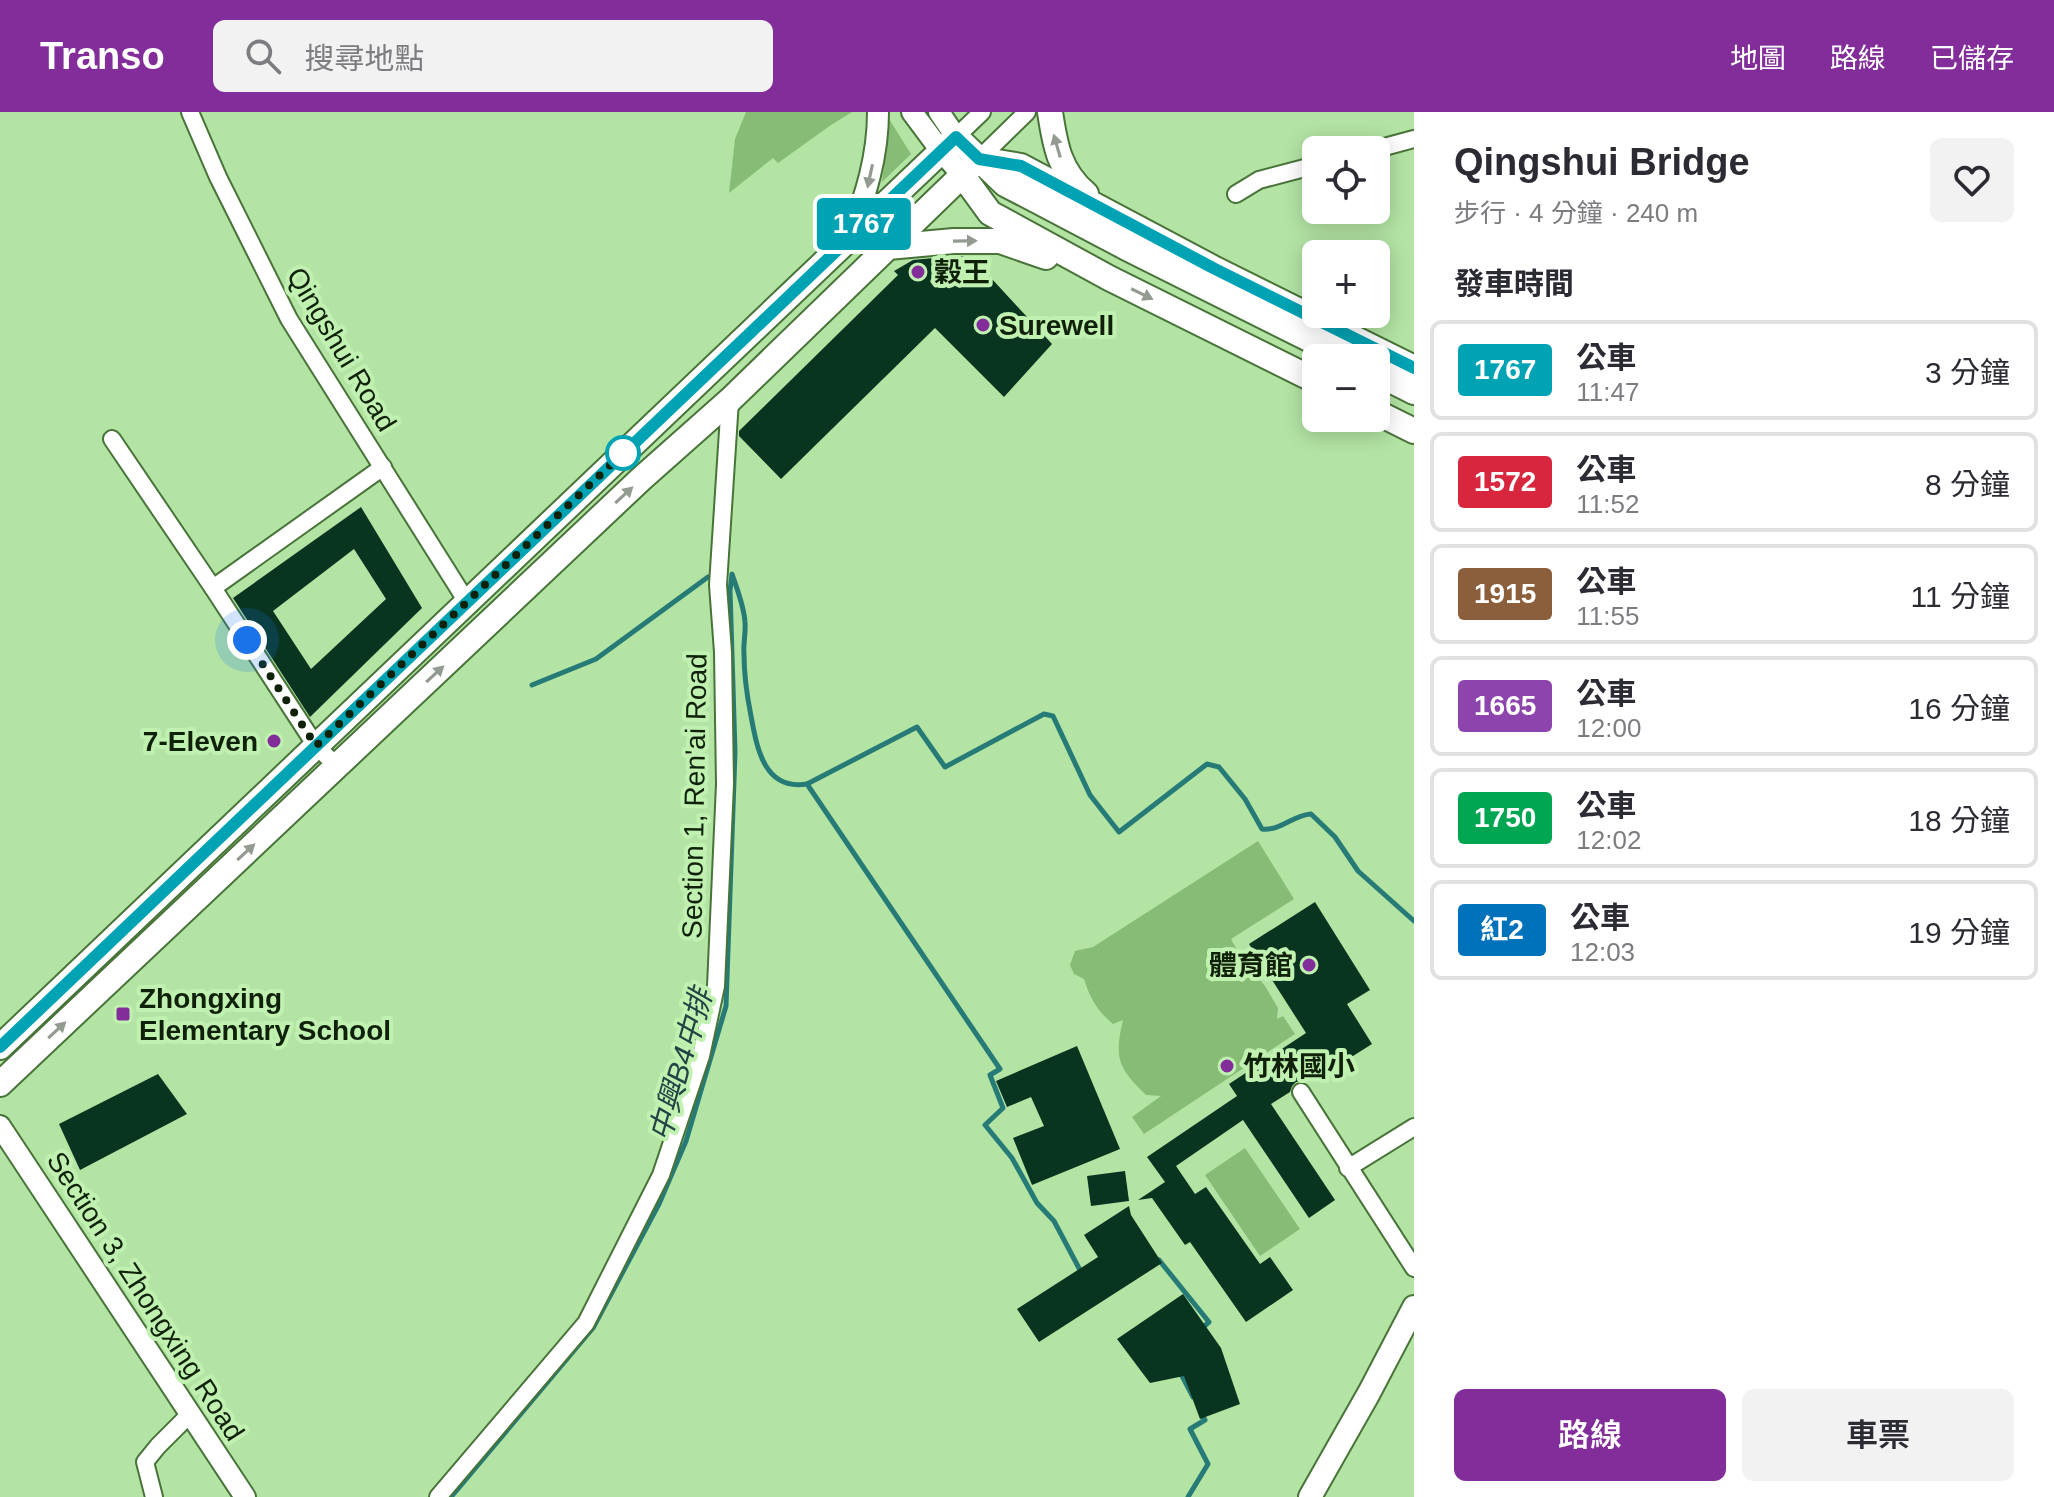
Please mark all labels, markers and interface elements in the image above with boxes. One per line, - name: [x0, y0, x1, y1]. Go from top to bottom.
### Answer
- search box: [213, 20, 773, 92]
- icon: search: [241, 34, 285, 78]
- text: Transo: [40, 35, 165, 77]
- text: 搜尋地點: [305, 42, 425, 75]
- text: 地圖: [1730, 43, 1786, 74]
- text: 路線: [1830, 43, 1886, 74]
- text: 已儲存: [1930, 43, 2014, 74]
- one-way arrow: [1050, 134, 1063, 158]
- map controls: [1302, 136, 1390, 432]
- button: locate: [1302, 136, 1390, 224]
- button: heart: [1930, 138, 2014, 222]
- text: Qingshui Bridge: [1454, 141, 1750, 183]
- one-way arrow: [863, 164, 876, 189]
- line badge: 1767: [808, 198, 920, 250]
- text: 步行 · 4 分鐘 · 240 m: [1454, 198, 1698, 228]
- text: 1767: [833, 208, 895, 239]
- one-way arrow: [953, 235, 978, 247]
- button: +: [1302, 240, 1390, 328]
- place label: 穀王: [934, 257, 990, 288]
- street label: Qingshui Road: [281, 262, 403, 437]
- marker: 穀王: [909, 263, 927, 281]
- text: 發車時間: [1454, 267, 1574, 300]
- one-way arrow: [1130, 287, 1153, 301]
- place label: Surewell: [999, 310, 1114, 341]
- marker: Surewell: [974, 316, 992, 334]
- text: 公車: [1576, 341, 1636, 374]
- button: −: [1302, 344, 1390, 432]
- text: 1767: [1474, 354, 1536, 385]
- text: 3 分鐘: [1925, 356, 2010, 389]
- text: 11:47: [1576, 377, 1639, 407]
- unlabelled marker: [606, 436, 640, 470]
- text: 公車: [1576, 453, 1636, 486]
- text: 1572: [1474, 466, 1536, 497]
- text: 8 分鐘: [1925, 468, 2010, 501]
- one-way arrow: [614, 487, 633, 505]
- text: 11:52: [1576, 489, 1639, 519]
- text: 公車: [1576, 565, 1636, 598]
- text: 1915: [1474, 578, 1536, 609]
- text: 11 分鐘: [1911, 580, 2010, 613]
- text: 11:55: [1576, 601, 1639, 631]
- your location: [227, 620, 267, 660]
- street label: Section 1, Ren'ai Road: [677, 653, 712, 939]
- one-way arrow: [425, 665, 444, 683]
- text: 公車: [1576, 677, 1636, 710]
- text: 1665: [1474, 690, 1536, 721]
- text: 16 分鐘: [1908, 692, 2010, 725]
- text: 12:00: [1576, 713, 1641, 743]
- place label: 7-Eleven: [143, 726, 258, 757]
- marker: 7-Eleven: [265, 732, 283, 750]
- text: 公車: [1576, 789, 1636, 822]
- text: 1750: [1474, 802, 1536, 833]
- text: 18 分鐘: [1908, 804, 2010, 837]
- text: 12:02: [1576, 825, 1641, 855]
- one-way arrow: [236, 843, 255, 862]
- text: 公車: [1570, 901, 1630, 934]
- text: 紅2: [1480, 914, 1524, 945]
- text: 19 分鐘: [1908, 916, 2010, 949]
- text: 12:03: [1570, 937, 1635, 967]
- place label: 體育館: [1209, 950, 1293, 981]
- marker: 體育館: [1300, 956, 1318, 974]
- water label: 中興B4中排: [643, 981, 719, 1145]
- place label: Zhongxing Elementary School: [139, 983, 391, 1046]
- marker: Zhongxing Elementary School: [114, 1005, 132, 1023]
- one-way arrow: [47, 1022, 66, 1040]
- place label: 竹林國小: [1243, 1051, 1355, 1082]
- marker: 竹林國小: [1218, 1057, 1236, 1075]
- street label: Section 3, Zhongxing Road: [41, 1146, 251, 1446]
- button: 路線: [1454, 1389, 1726, 1481]
- button: 車票: [1742, 1389, 2014, 1481]

